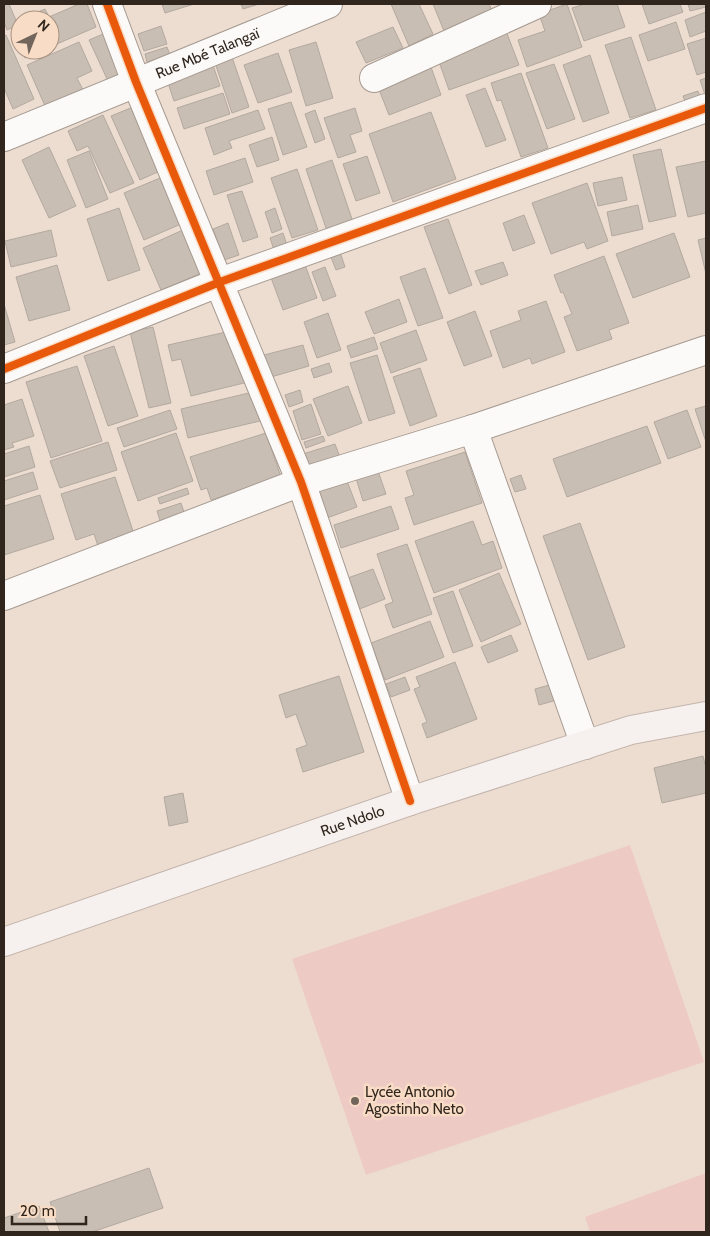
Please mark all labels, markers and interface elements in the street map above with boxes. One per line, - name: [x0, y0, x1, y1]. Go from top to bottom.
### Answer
- north arrow: [10, 10, 60, 60]
- text: N: [34, 16, 54, 35]
- street label: Rue Mbé Talangaï: [153, 24, 263, 83]
- street label: Rue Ndolo: [318, 802, 387, 840]
- place label: Lycée Antonio Agostinho Neto: [365, 1083, 464, 1118]
- marker: Lycée Antonio Agostinho Neto: [349, 1095, 361, 1107]
- scale bar: [12, 1194, 86, 1226]
- text: 20 m: [20, 1202, 55, 1220]

